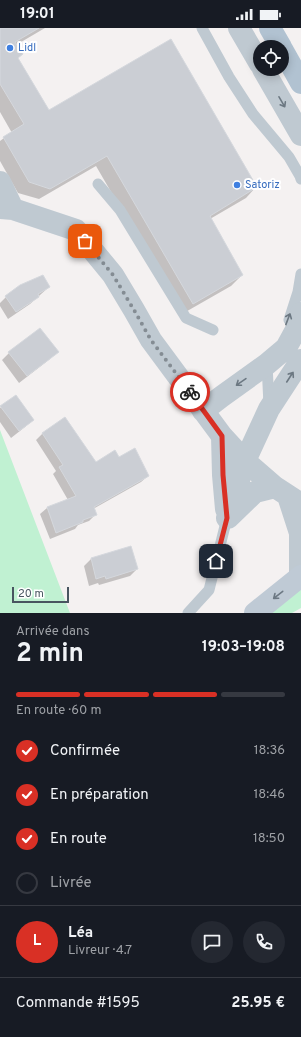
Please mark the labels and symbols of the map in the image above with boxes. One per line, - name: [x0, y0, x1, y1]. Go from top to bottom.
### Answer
- place label: Lidl: [18, 41, 36, 55]
- marker: Lidl: [5, 43, 15, 53]
- one-way arrow: [279, 96, 287, 108]
- place label: Satoriz: [245, 178, 280, 192]
- marker: Satoriz: [232, 180, 242, 190]
- pin: [68, 224, 102, 258]
- one-way arrow: [285, 314, 293, 326]
- courier: [170, 372, 210, 412]
- one-way arrow: [286, 372, 294, 383]
- one-way arrow: [236, 378, 247, 386]
- pin: [199, 544, 233, 578]
- scale bar: [12, 585, 69, 604]
- one-way arrow: [273, 590, 284, 599]

